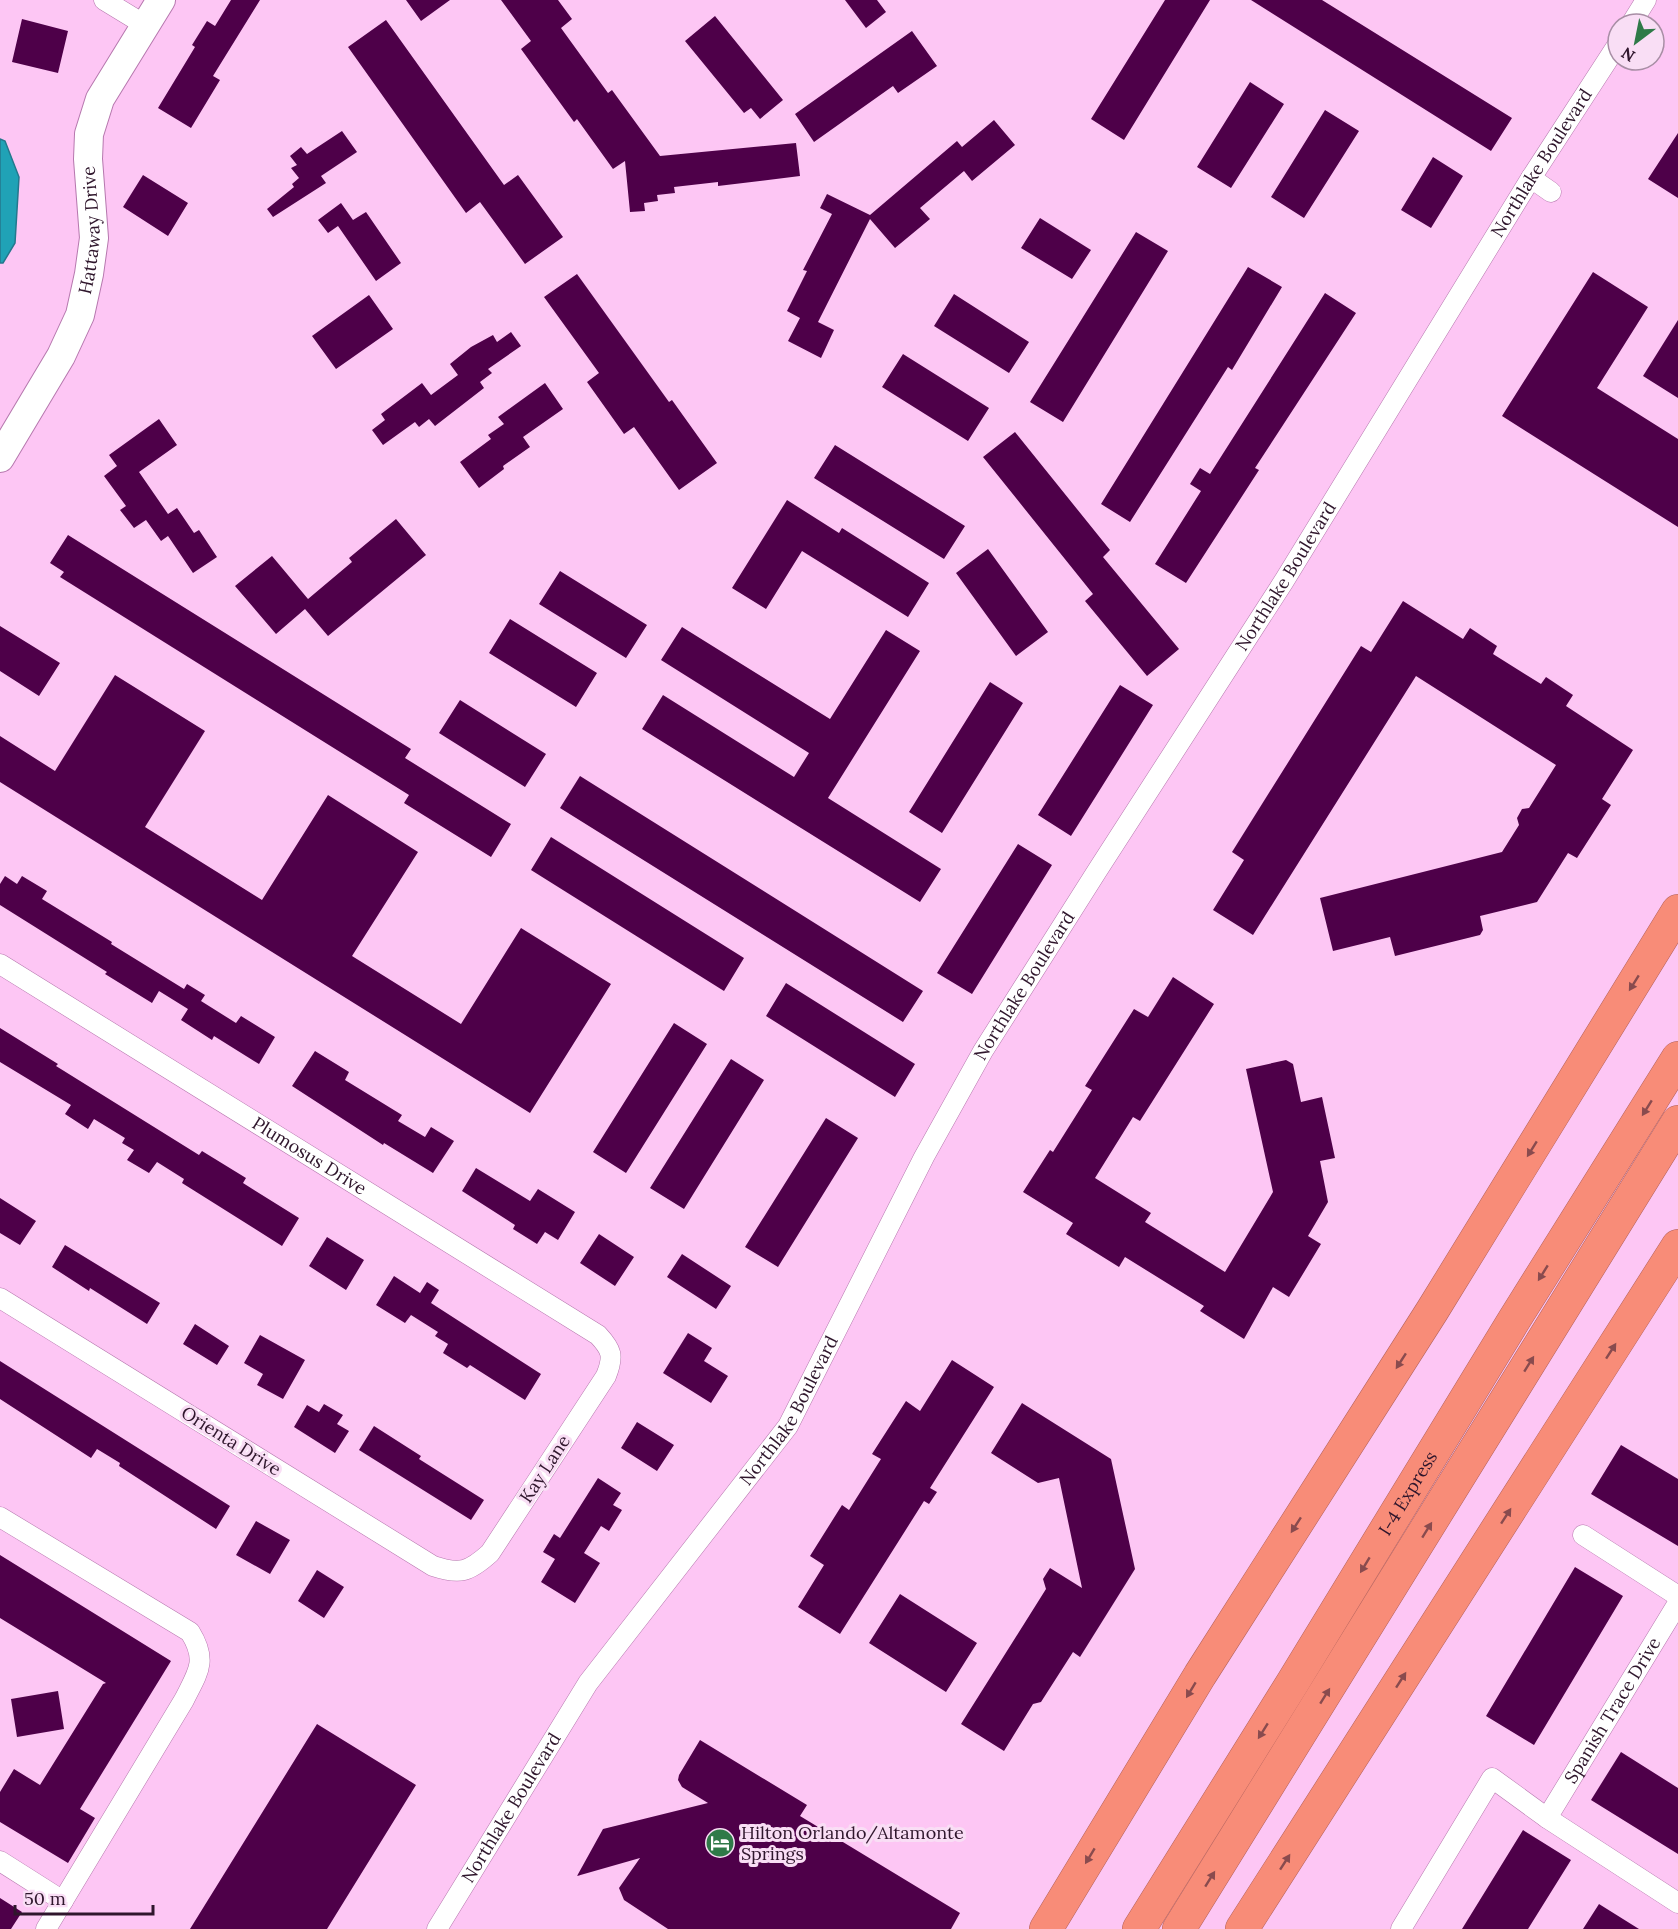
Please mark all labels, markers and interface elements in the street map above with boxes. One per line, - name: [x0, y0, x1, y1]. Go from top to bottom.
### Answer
- north arrow: [1606, 12, 1666, 72]
- text: N: [1618, 43, 1639, 66]
- street label: Northlake Boulevard: [1485, 84, 1597, 241]
- street label: Hattaway Drive: [73, 165, 106, 296]
- street label: Northlake Boulevard: [1230, 497, 1341, 655]
- street label: Northlake Boulevard: [968, 907, 1080, 1064]
- one-way arrow: [1629, 975, 1640, 991]
- one-way arrow: [1641, 1100, 1652, 1116]
- street label: Plumosus Drive: [248, 1111, 371, 1200]
- one-way arrow: [1527, 1141, 1537, 1158]
- one-way arrow: [1538, 1265, 1549, 1281]
- street label: Northlake Boulevard: [734, 1332, 843, 1490]
- one-way arrow: [1605, 1344, 1617, 1360]
- one-way arrow: [1396, 1353, 1407, 1369]
- one-way arrow: [1523, 1356, 1534, 1372]
- street label: Orienta Drive: [177, 1401, 286, 1481]
- street label: Kay Lane: [514, 1430, 575, 1507]
- street label: I-4 Express: [1373, 1447, 1442, 1540]
- one-way arrow: [1500, 1508, 1511, 1524]
- one-way arrow: [1291, 1517, 1302, 1533]
- one-way arrow: [1421, 1522, 1432, 1538]
- one-way arrow: [1359, 1557, 1370, 1573]
- street label: Spanish Trace Drive: [1559, 1633, 1666, 1788]
- one-way arrow: [1395, 1672, 1406, 1688]
- one-way arrow: [1186, 1682, 1197, 1698]
- one-way arrow: [1319, 1688, 1330, 1704]
- one-way arrow: [1257, 1723, 1268, 1739]
- street label: Northlake Boulevard: [456, 1728, 566, 1887]
- place label: Hilton Orlando/Altamonte Springs: [741, 1821, 964, 1865]
- hotel icon: Hilton Orlando/Altamonte Springs: [704, 1827, 736, 1859]
- one-way arrow: [1085, 1848, 1096, 1864]
- one-way arrow: [1279, 1854, 1290, 1870]
- one-way arrow: [1205, 1871, 1216, 1887]
- scale bar: [15, 1878, 153, 1916]
- text: 50 m: [24, 1887, 66, 1910]

